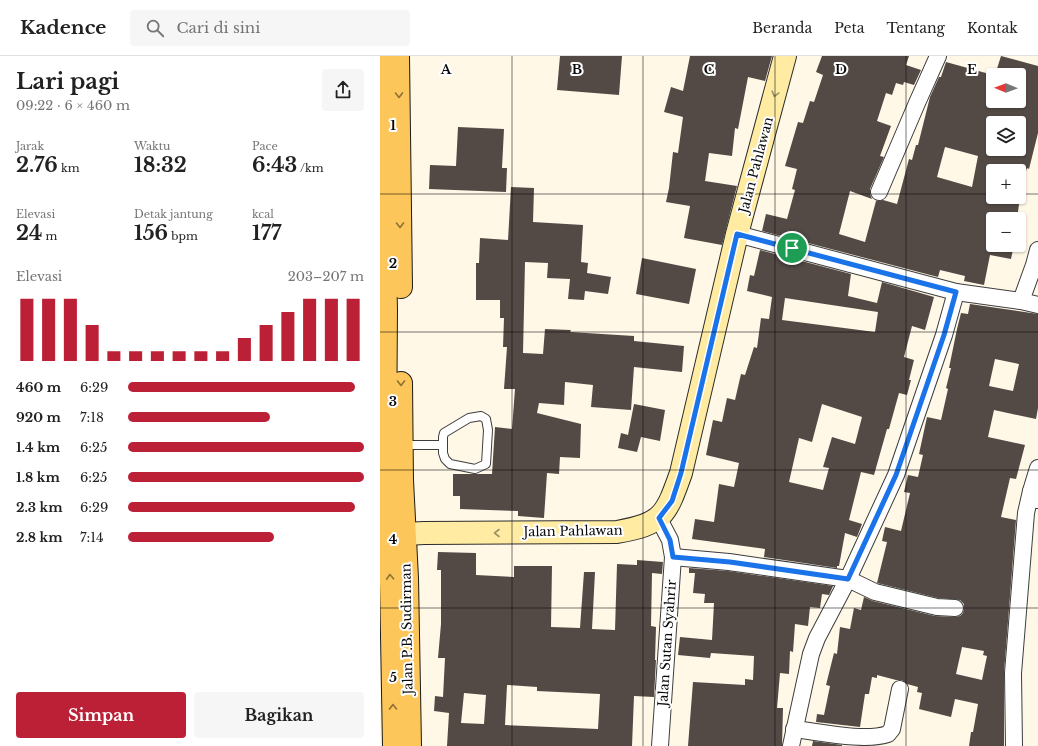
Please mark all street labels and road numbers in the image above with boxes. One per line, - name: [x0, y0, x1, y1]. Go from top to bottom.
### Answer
- street label: Jalan Pahlawan: [734, 115, 777, 217]
- street label: Jalan Pahlawan: [521, 522, 623, 540]
- street label: Jalan P.B. Sudirman: [397, 563, 417, 697]
- street label: Jalan Sutan Syahrir: [654, 578, 680, 709]

